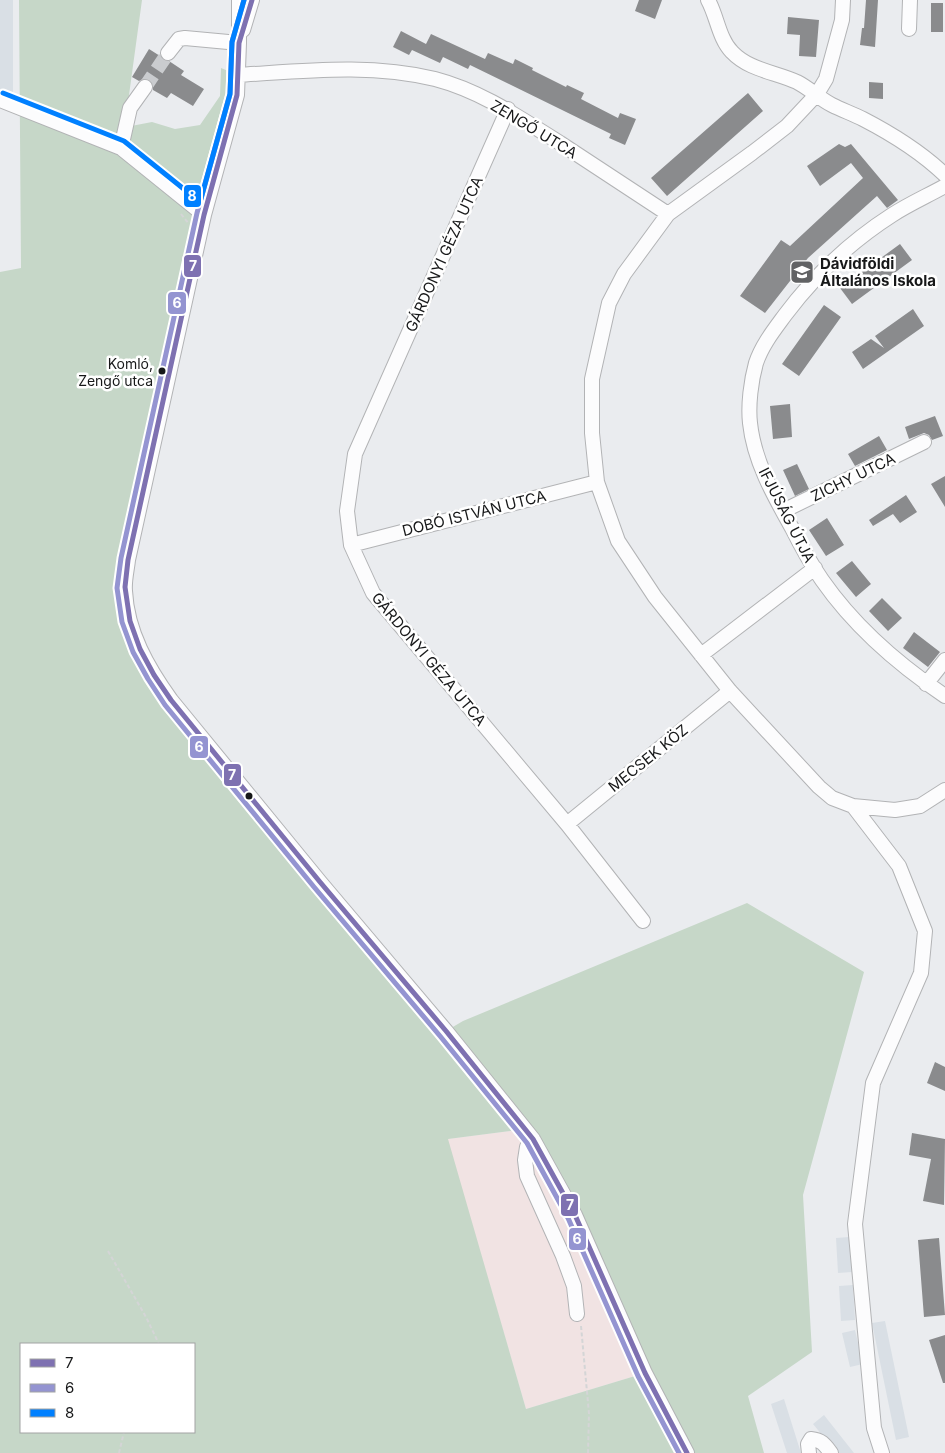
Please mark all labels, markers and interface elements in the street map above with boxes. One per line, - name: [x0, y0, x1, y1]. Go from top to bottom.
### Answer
- street label: ZENGŐ UTCA: [487, 96, 581, 162]
- street label: GÁRDONYI GÉZA UTCA: [401, 173, 487, 335]
- line badge: 8: [183, 184, 202, 208]
- text: 8: [187, 187, 197, 204]
- line badge: 7: [183, 254, 202, 278]
- place label: Dávidföldi Általános Iskola: [820, 254, 936, 290]
- text: 7: [189, 257, 197, 274]
- school or university icon: Dávidföldi Általános Iskola: [789, 259, 815, 285]
- line badge: 6: [167, 291, 187, 315]
- text: 6: [172, 294, 182, 311]
- place label: Komló, Zengő utca: [78, 355, 153, 389]
- marker: Komló, Zengő utca: [157, 366, 167, 376]
- street label: ZICHY UTCA: [808, 448, 898, 506]
- street label: IFJÚSÁG ÚTJA: [755, 464, 819, 566]
- street label: DOBÓ ISTVÁN UTCA: [400, 486, 548, 540]
- street label: GÁRDONYI GÉZA UTCA: [368, 588, 490, 730]
- street label: MECSEK KÖZ: [604, 720, 692, 796]
- line badge: 6: [189, 735, 209, 759]
- text: 6: [194, 738, 204, 755]
- line badge: 7: [223, 763, 242, 787]
- text: 7: [228, 766, 236, 783]
- unlabelled marker: [244, 791, 254, 801]
- line badge: 7: [560, 1193, 579, 1217]
- text: 7: [566, 1196, 574, 1213]
- line badge: 6: [568, 1227, 587, 1251]
- text: 6: [572, 1230, 582, 1247]
- legend: [20, 1343, 195, 1433]
- text: 7: [65, 1353, 74, 1372]
- text: 6: [65, 1378, 74, 1397]
- text: 8: [65, 1403, 74, 1422]

